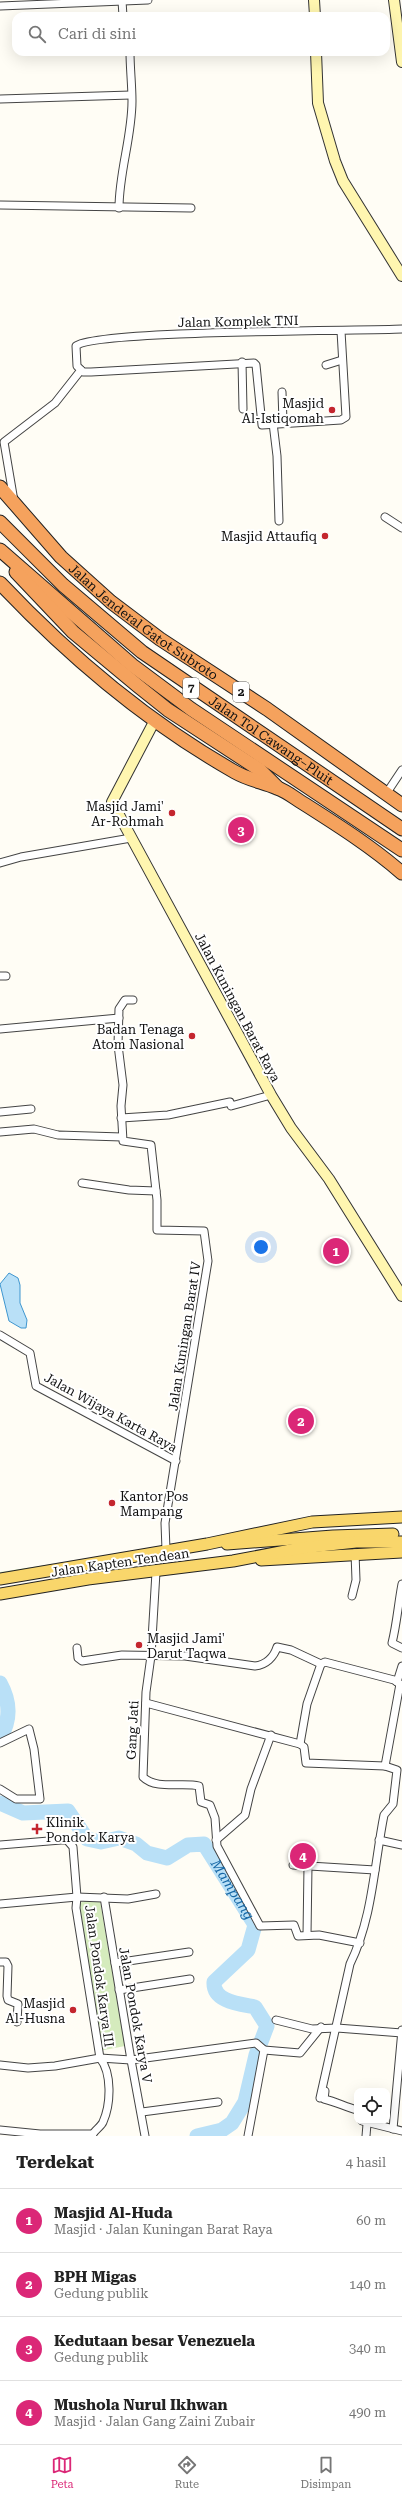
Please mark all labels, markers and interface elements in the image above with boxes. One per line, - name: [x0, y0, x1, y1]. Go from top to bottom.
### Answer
- search box: [12, 12, 390, 56]
- icon: search: [26, 23, 48, 45]
- text: Cari di sini: [58, 25, 136, 43]
- street label: Jalan Komplek TNI: [177, 313, 299, 330]
- place label: Masjid Al-Istiqomah: [242, 396, 325, 426]
- marker: Masjid Al-Istiqomah: [327, 405, 337, 415]
- place label: Masjid Attaufiq: [221, 529, 318, 544]
- marker: Masjid Attaufiq: [320, 531, 330, 541]
- street label: Jalan Jenderal Gatot Subroto: [66, 561, 221, 683]
- road number: 7: [183, 678, 199, 698]
- road number: 2: [233, 682, 249, 702]
- street label: Jalan Tol Cawang–Pluit: [206, 693, 336, 788]
- place label: Masjid Jami' Ar-Rohmah: [86, 799, 165, 829]
- marker: Masjid Jami' Ar-Rohmah: [167, 808, 177, 818]
- pin: 3: [228, 815, 254, 845]
- street label: Jalan Kuningan Barat Raya: [192, 930, 283, 1084]
- place label: Badan Tenaga Atom Nasional: [92, 1022, 184, 1052]
- marker: Badan Tenaga Atom Nasional: [187, 1031, 197, 1041]
- pin: 1: [323, 1236, 349, 1266]
- your location: [251, 1237, 271, 1257]
- street label: Jalan Kuningan Barat IV: [165, 1260, 204, 1412]
- street label: Jalan Wijaya Karta Raya: [42, 1370, 180, 1455]
- pin: 2: [288, 1406, 314, 1436]
- place label: Kantor Pos Mampang: [120, 1489, 188, 1519]
- marker: Kantor Pos Mampang: [107, 1498, 117, 1508]
- street label: Jalan Kapten Tendean: [50, 1545, 191, 1580]
- place label: Masjid Jami' Darut Taqwa: [147, 1631, 226, 1661]
- marker: Masjid Jami' Darut Taqwa: [134, 1640, 144, 1650]
- street label: Gang Jati: [123, 1700, 142, 1760]
- place label: Klinik Pondok Karya: [46, 1815, 135, 1845]
- marker: Klinik Pondok Karya: [31, 1823, 43, 1835]
- pin: 4: [290, 1841, 316, 1871]
- water label: Mampang: [207, 1855, 258, 1922]
- street label: Jalan Pondok Karya III: [82, 1904, 117, 2048]
- street label: Jalan Pondok Karya V: [116, 1946, 155, 2084]
- place label: Masjid Al-Husna: [5, 1996, 66, 2026]
- marker: Masjid Al-Husna: [68, 2005, 78, 2015]
- map controls: [354, 2088, 390, 2124]
- button: locate: [354, 2088, 390, 2124]
- text: Terdekat: [16, 2152, 94, 2172]
- text: 4 hasil: [346, 2155, 386, 2170]
- text: Masjid Al-Huda: [54, 2204, 172, 2222]
- text: 1: [25, 2213, 33, 2228]
- text: 60 m: [356, 2213, 386, 2228]
- text: Masjid · Jalan Kuningan Barat Raya: [54, 2222, 273, 2237]
- text: BPH Migas: [54, 2268, 137, 2286]
- text: 2: [25, 2277, 33, 2292]
- text: 140 m: [349, 2277, 386, 2292]
- text: Gedung publik: [54, 2286, 148, 2301]
- text: Kedutaan besar Venezuela: [54, 2332, 255, 2350]
- text: 3: [25, 2341, 33, 2356]
- text: 340 m: [349, 2341, 386, 2356]
- text: Gedung publik: [54, 2350, 148, 2365]
- text: Mushola Nurul Ikhwan: [54, 2396, 228, 2414]
- text: 4: [25, 2405, 33, 2420]
- text: 490 m: [349, 2405, 386, 2420]
- text: Masjid · Jalan Gang Zaini Zubair: [54, 2414, 255, 2429]
- tab: Peta: [51, 2454, 74, 2491]
- tab: Rute: [175, 2454, 199, 2491]
- tab: Disimpan: [300, 2454, 351, 2491]

